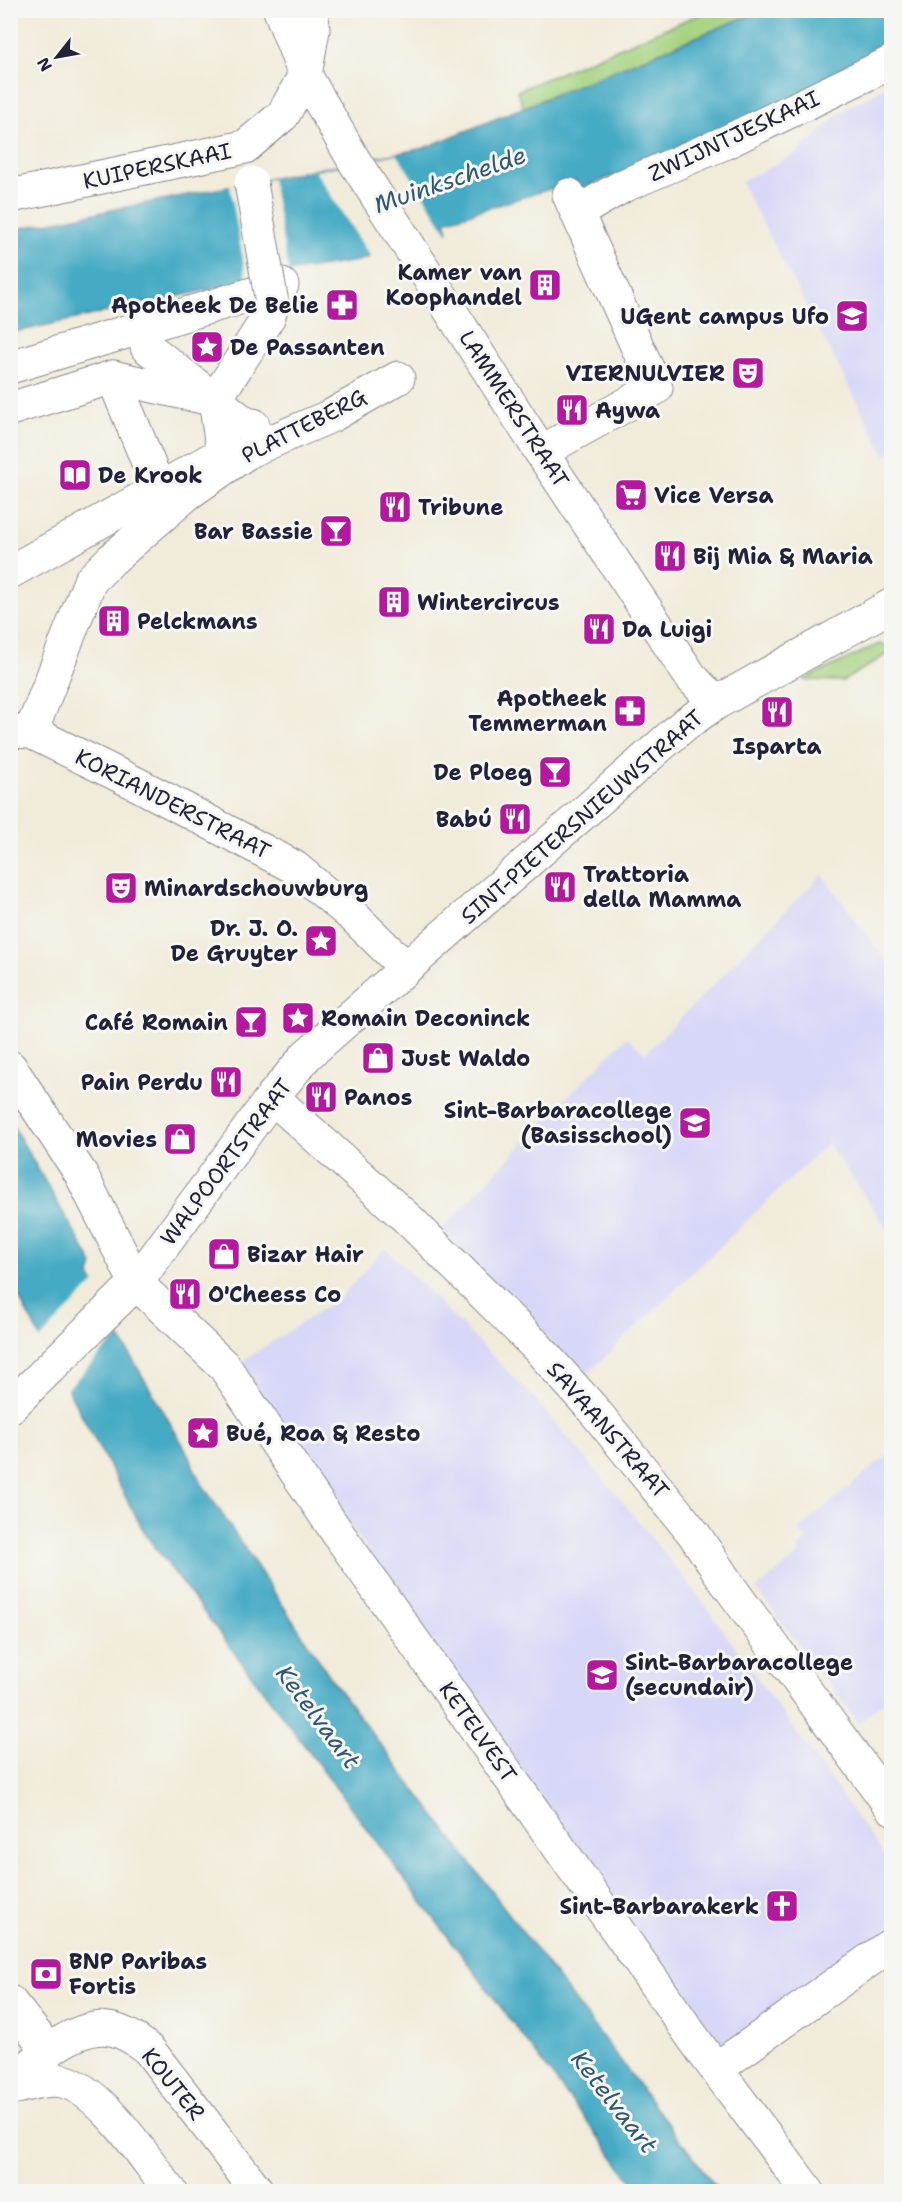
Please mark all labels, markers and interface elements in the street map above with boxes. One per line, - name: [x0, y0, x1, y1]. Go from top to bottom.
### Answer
- north arrow: [27, 27, 87, 87]
- text: N: [32, 54, 57, 75]
- street label: ZWIJNTJESKAAI: [644, 84, 824, 188]
- street label: KUIPERSKAAI: [80, 136, 234, 196]
- water label: Muinkschelde: [370, 139, 530, 221]
- place label: Kamer van Koophandel: [386, 258, 522, 312]
- building icon: Kamer van Koophandel: [527, 267, 563, 303]
- pharmacy icon: Apotheek De Belie: [324, 287, 360, 323]
- place label: Apotheek De Belie: [111, 291, 319, 320]
- school or university icon: UGent campus Ufo: [834, 298, 870, 334]
- place label: UGent campus Ufo: [620, 302, 829, 331]
- street label: LAMMERSTRAAT: [452, 325, 576, 494]
- place icon: De Passanten: [189, 329, 225, 365]
- place label: De Passanten: [230, 333, 385, 362]
- theatre icon: VIERNULVIER: [730, 355, 766, 391]
- place label: VIERNULVIER: [565, 359, 725, 388]
- street label: PLATTEBERG: [236, 382, 372, 470]
- restaurant icon: Aywa: [554, 392, 590, 428]
- place label: Aywa: [595, 396, 660, 425]
- library icon: De Krook: [57, 457, 93, 493]
- place label: De Krook: [98, 461, 203, 490]
- supermarket icon: Vice Versa: [613, 477, 649, 513]
- place label: Vice Versa: [654, 481, 773, 510]
- restaurant icon: Tribune: [377, 489, 413, 525]
- place label: Tribune: [418, 493, 503, 522]
- bar icon: Bar Bassie: [318, 513, 354, 549]
- place label: Bar Bassie: [194, 517, 313, 546]
- restaurant icon: Bij Mia & Maria: [652, 538, 688, 574]
- place label: Bij Mia & Maria: [693, 542, 873, 571]
- building icon: Wintercircus: [376, 584, 412, 620]
- place label: Wintercircus: [417, 588, 560, 617]
- building icon: Pelckmans: [96, 603, 132, 639]
- place label: Pelckmans: [137, 607, 258, 636]
- restaurant icon: Da Luigi: [581, 611, 617, 647]
- place label: Da Luigi: [622, 615, 712, 644]
- place label: Apotheek Temmerman: [468, 684, 607, 738]
- pharmacy icon: Apotheek Temmerman: [612, 693, 648, 729]
- restaurant icon: Isparta: [759, 694, 795, 730]
- street label: SINT-PIETERSNIEUWSTRAAT: [454, 703, 710, 931]
- place label: Isparta: [732, 732, 822, 761]
- street label: KORIANDERSTRAAT: [70, 742, 276, 866]
- bar icon: De Ploeg: [537, 754, 573, 790]
- place label: De Ploeg: [433, 758, 532, 787]
- restaurant icon: Babú: [497, 801, 533, 837]
- place label: Babú: [436, 805, 492, 834]
- place label: Trattoria della Mamma: [583, 860, 741, 914]
- restaurant icon: Trattoria della Mamma: [542, 869, 578, 905]
- theatre icon: Minardschouwburg: [103, 870, 139, 906]
- place label: Minardschouwburg: [144, 874, 368, 903]
- place label: Dr. J. O. De Gruyter: [171, 914, 298, 968]
- place icon: Dr. J. O. De Gruyter: [303, 923, 339, 959]
- place icon: Romain Deconinck: [280, 1000, 316, 1036]
- bar icon: Café Romain: [233, 1004, 269, 1040]
- place label: Romain Deconinck: [321, 1004, 530, 1033]
- place label: Café Romain: [85, 1008, 228, 1037]
- shop icon: Just Waldo: [360, 1040, 396, 1076]
- place label: Just Waldo: [401, 1044, 530, 1073]
- restaurant icon: Pain Perdu: [208, 1064, 244, 1100]
- place label: Pain Perdu: [81, 1068, 203, 1097]
- street label: WALPOORTSTRAAT: [154, 1072, 299, 1251]
- restaurant icon: Panos: [303, 1079, 339, 1115]
- place label: Panos: [344, 1083, 412, 1112]
- place label: Sint-Barbaracollege (Basisschool): [444, 1096, 672, 1150]
- school or university icon: Sint-Barbaracollege (Basisschool): [677, 1105, 713, 1141]
- shop icon: Movies: [162, 1121, 198, 1157]
- place label: Movies: [76, 1125, 157, 1154]
- shop icon: Bizar Hair: [206, 1236, 242, 1272]
- place label: Bizar Hair: [247, 1240, 364, 1269]
- restaurant icon: O'Cheess Co: [167, 1276, 203, 1312]
- place label: O'Cheess Co: [208, 1280, 341, 1309]
- street label: SAVAANSTRAAT: [541, 1355, 676, 1505]
- place icon: Bué, Roa & Resto: [185, 1415, 221, 1451]
- place label: Bué, Roa & Resto: [226, 1419, 420, 1448]
- place label: Sint-Barbaracollege (secundair): [625, 1648, 853, 1702]
- school or university icon: Sint-Barbaracollege (secundair): [584, 1657, 620, 1693]
- water label: Ketelvaart: [268, 1659, 368, 1776]
- street label: KETELVEST: [433, 1676, 524, 1789]
- church icon: Sint-Barbarakerk: [764, 1888, 800, 1924]
- place label: Sint-Barbarakerk: [560, 1892, 759, 1921]
- place label: BNP Paribas Fortis: [69, 1947, 207, 2001]
- bank icon: BNP Paribas Fortis: [28, 1956, 64, 1992]
- street label: KOUTER: [135, 2042, 211, 2126]
- water label: Ketelvaart: [564, 2044, 665, 2160]

